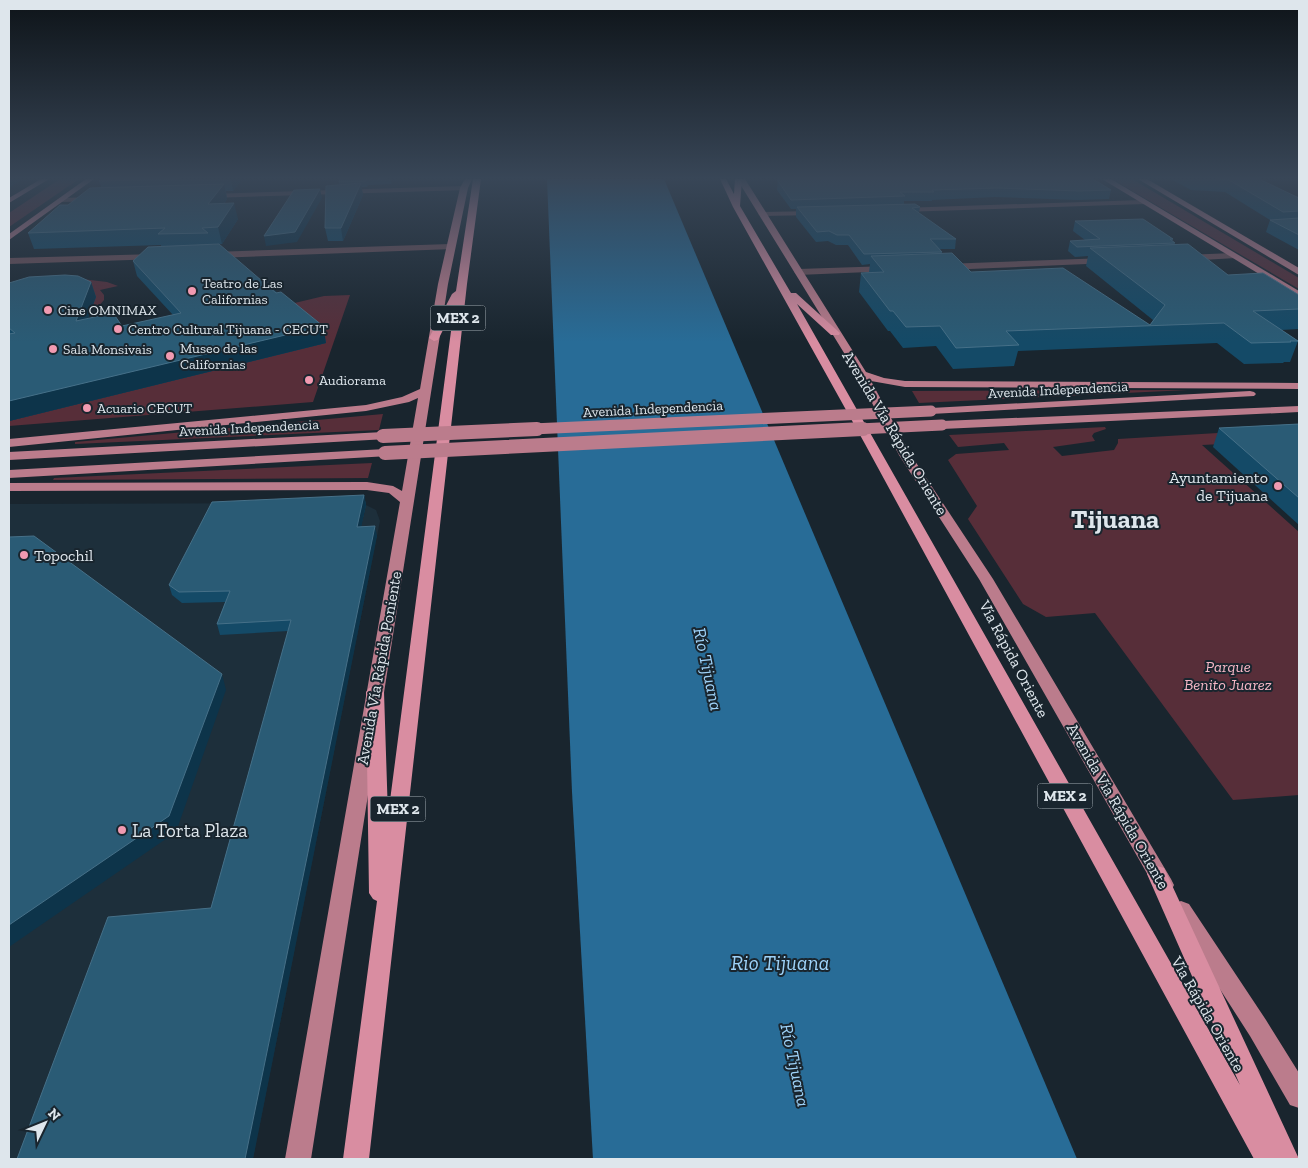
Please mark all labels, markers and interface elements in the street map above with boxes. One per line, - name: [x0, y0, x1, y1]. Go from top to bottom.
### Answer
- place label: Teatro de Las Californias: [202, 275, 283, 308]
- marker: Teatro de Las Californias: [186, 285, 198, 297]
- place label: Cine OMNIMAX: [58, 302, 156, 319]
- marker: Cine OMNIMAX: [42, 304, 54, 316]
- road number: MEX 2: [430, 306, 486, 330]
- place label: Centro Cultural Tijuana - CECUT: [128, 321, 328, 338]
- marker: Centro Cultural Tijuana - CECUT: [112, 323, 124, 335]
- place label: Museo de las Californias: [180, 340, 257, 373]
- place label: Sala Monsivais: [63, 341, 152, 358]
- marker: Sala Monsivais: [47, 343, 59, 355]
- street label: Avenida Vía Rápida Oriente: [838, 347, 952, 519]
- marker: Museo de las Californias: [164, 350, 176, 362]
- place label: Audiorama: [319, 372, 386, 389]
- marker: Audiorama: [303, 374, 315, 386]
- street label: Avenida Independencia: [988, 378, 1129, 402]
- street label: Avenida Independencia: [583, 397, 724, 421]
- place label: Acuario CECUT: [97, 400, 192, 417]
- marker: Acuario CECUT: [81, 402, 93, 414]
- street label: Avenida Independencia: [179, 416, 320, 440]
- place label: Ayuntamiento de Tijuana: [1169, 468, 1268, 505]
- marker: Ayuntamiento de Tijuana: [1272, 480, 1284, 492]
- district label: Tijuana: [1071, 503, 1159, 535]
- place label: Topochil: [34, 546, 93, 565]
- marker: Topochil: [18, 549, 30, 561]
- street label: Avenida Vía Rápida Poniente: [353, 570, 405, 766]
- street label: Vía Rápida Oriente: [975, 596, 1053, 721]
- water label: Río Tijuana: [688, 625, 728, 713]
- park label: Parque Benito Juarez: [1184, 657, 1272, 694]
- street label: Avenida Vía Rápida Oriente: [1063, 720, 1173, 892]
- road number: MEX 2: [1038, 784, 1092, 808]
- road number: MEX 2: [370, 796, 426, 822]
- place label: La Torta Plaza: [132, 819, 247, 842]
- marker: La Torta Plaza: [116, 824, 128, 836]
- water label: Rio Tijuana: [731, 950, 829, 975]
- street label: Vía Rápida Oriente: [1167, 952, 1249, 1075]
- water label: Río Tijuana: [775, 1021, 815, 1109]
- north arrow: [20, 1098, 70, 1148]
- text: N: [44, 1105, 64, 1124]

